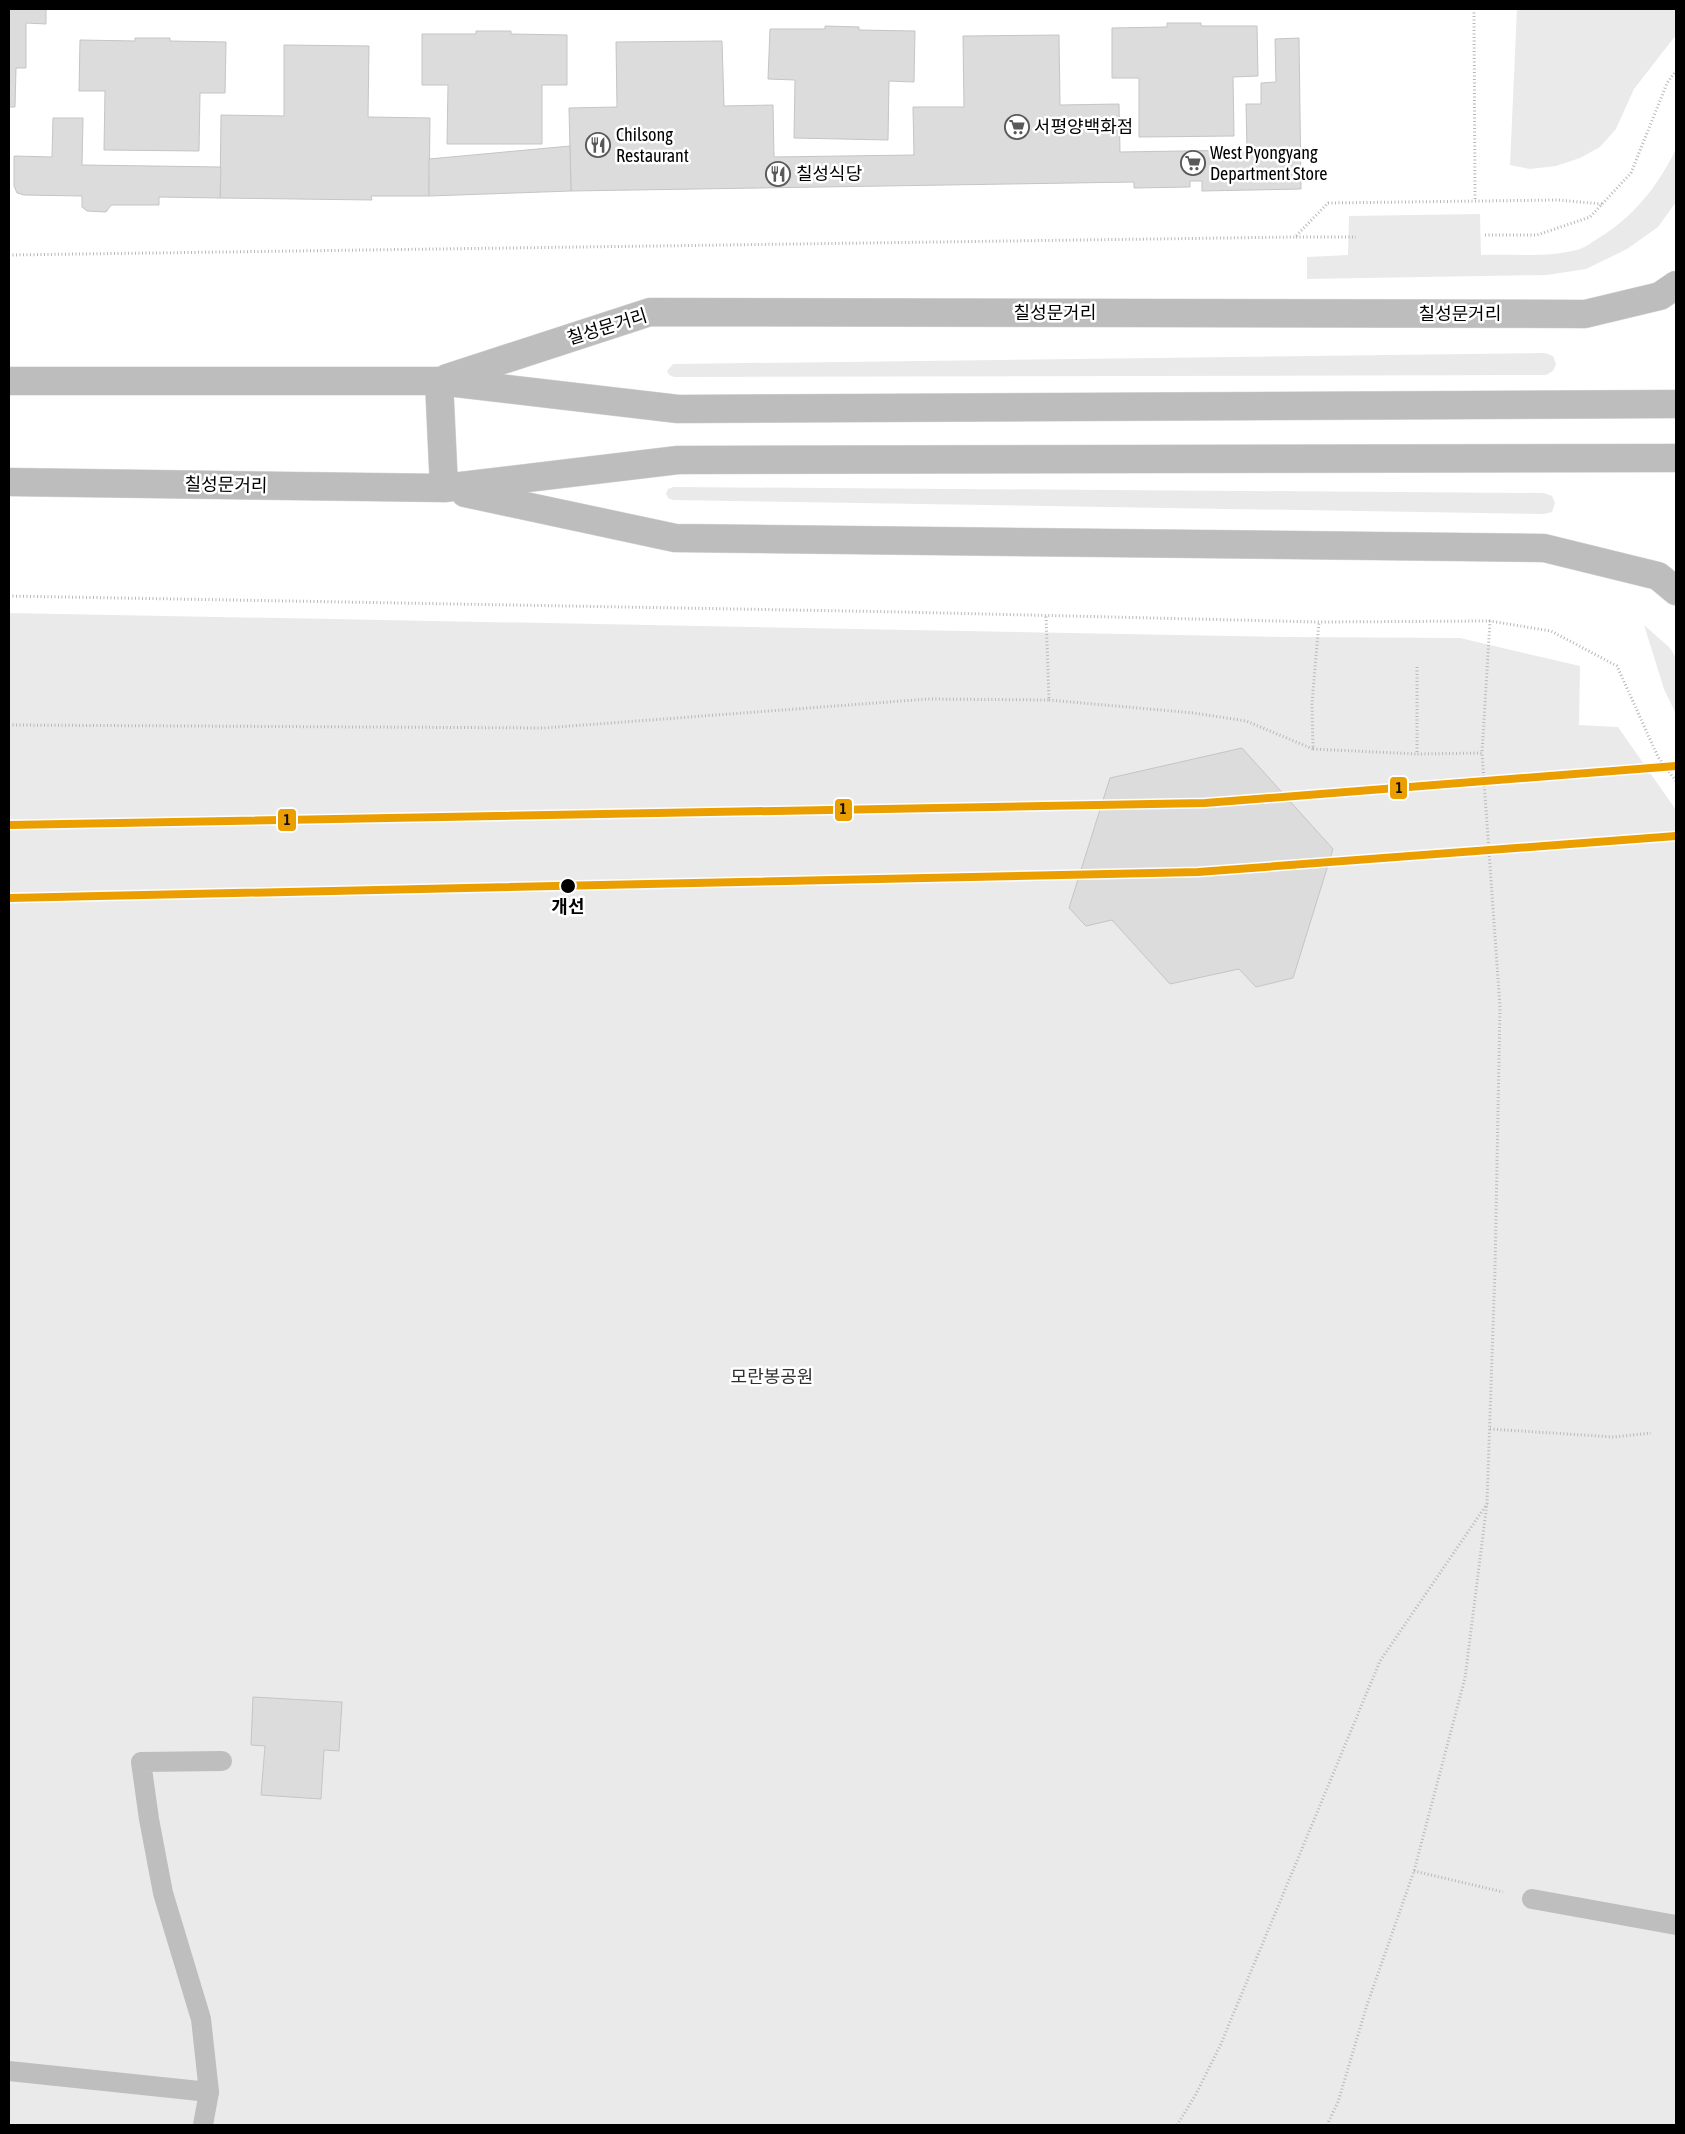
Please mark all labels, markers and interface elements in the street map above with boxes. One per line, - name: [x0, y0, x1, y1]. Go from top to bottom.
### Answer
- supermarket icon: 서평양백화점: [1004, 114, 1030, 140]
- place label: 서평양백화점: [1034, 116, 1133, 137]
- place label: Chilsong Restaurant: [616, 124, 689, 166]
- restaurant icon: Chilsong Restaurant: [585, 132, 611, 158]
- place label: West Pyongyang Department Store: [1210, 142, 1328, 184]
- supermarket icon: West Pyongyang Department Store: [1180, 150, 1206, 176]
- restaurant icon: 칠성식당: [765, 161, 791, 187]
- place label: 칠성식당: [796, 163, 862, 184]
- street label: 칠성문거리: [1014, 302, 1096, 323]
- street label: 칠성문거리: [1419, 303, 1501, 324]
- street label: 칠성문거리: [564, 304, 650, 349]
- street label: 칠성문거리: [184, 473, 268, 496]
- line badge: 1: [1389, 776, 1408, 800]
- text: 1: [1396, 780, 1403, 796]
- line badge: 1: [834, 798, 853, 822]
- text: 1: [840, 801, 847, 817]
- line badge: 1: [277, 808, 297, 832]
- text: 1: [284, 812, 291, 828]
- marker: 개선: [559, 877, 577, 895]
- place label: 개선: [551, 896, 585, 917]
- park label: 모란봉공원: [731, 1366, 813, 1387]

